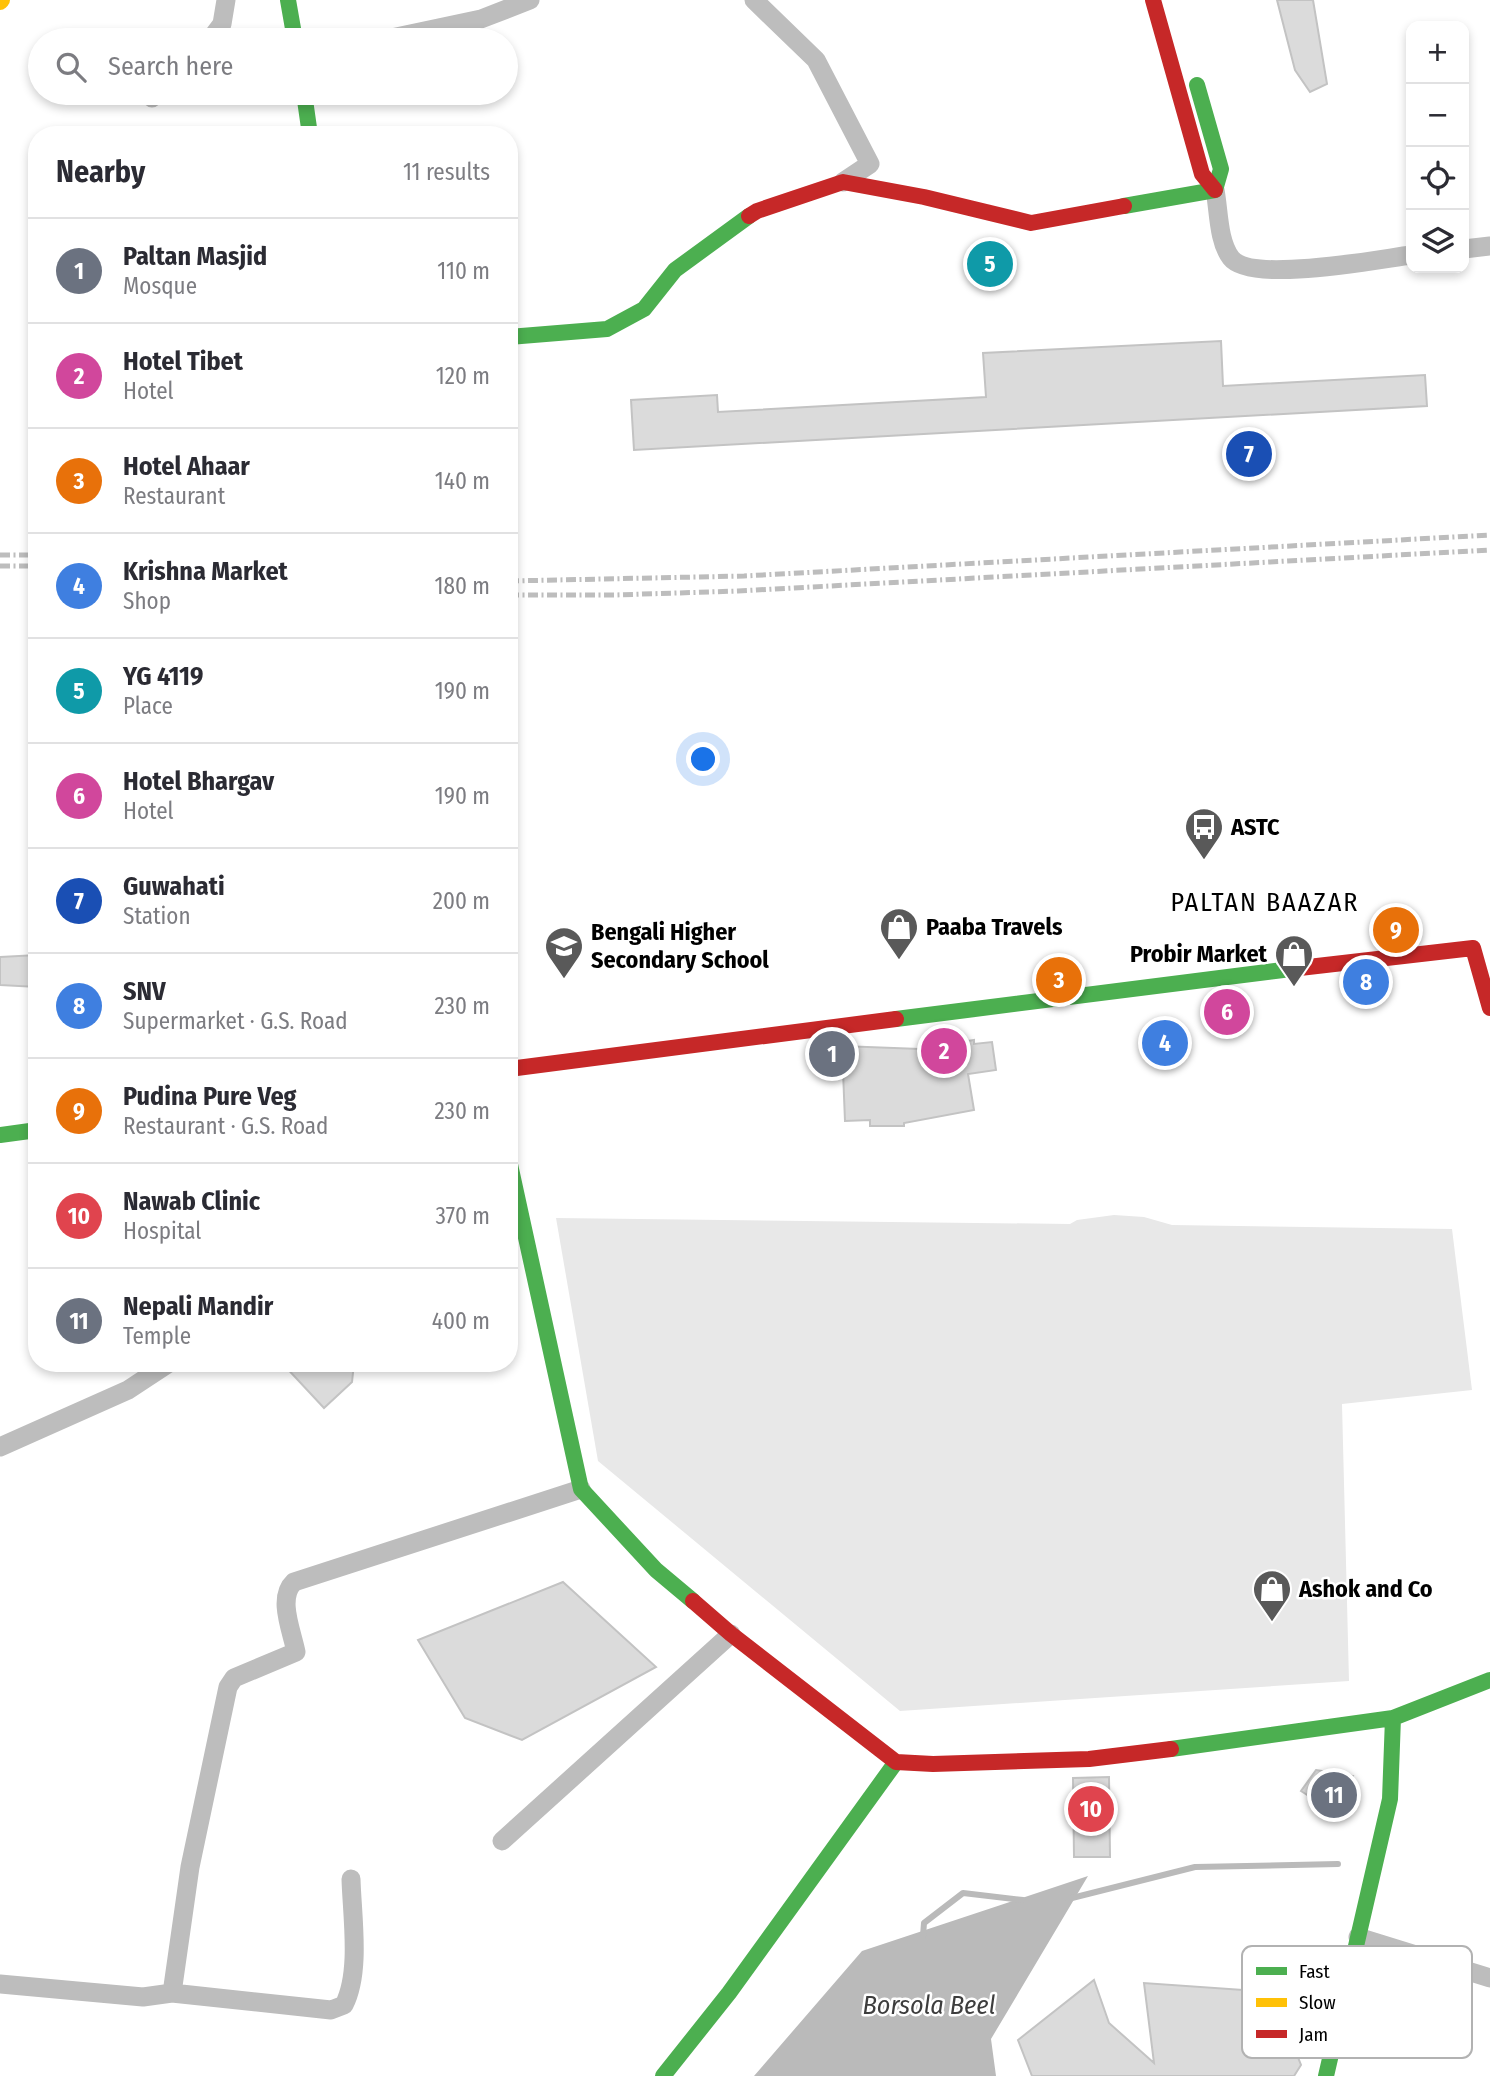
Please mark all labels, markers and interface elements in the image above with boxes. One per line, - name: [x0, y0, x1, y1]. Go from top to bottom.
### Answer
- map controls: [1406, 21, 1469, 273]
- button: +: [1406, 21, 1469, 84]
- search box: [28, 28, 518, 105]
- icon: search: [52, 48, 90, 86]
- text: Search here: [108, 51, 233, 82]
- button: −: [1406, 84, 1469, 147]
- button: locate: [1406, 147, 1469, 210]
- text: Nearby: [56, 154, 145, 190]
- text: 11 results: [403, 158, 490, 186]
- button: layers: [1406, 210, 1469, 273]
- pin: 5: [967, 238, 1013, 290]
- text: Paltan Masjid: [123, 241, 267, 272]
- text: 1: [74, 257, 84, 285]
- text: 110 m: [437, 257, 490, 285]
- text: Mosque: [123, 272, 197, 300]
- text: Hotel Tibet: [123, 346, 243, 377]
- text: 2: [74, 362, 84, 390]
- text: 120 m: [436, 362, 490, 390]
- text: Hotel: [123, 377, 174, 405]
- pin: 7: [1226, 428, 1272, 480]
- text: Hotel Ahaar: [123, 451, 250, 482]
- text: 3: [74, 467, 84, 495]
- text: 140 m: [435, 467, 490, 495]
- text: Restaurant: [123, 482, 225, 510]
- text: Krishna Market: [123, 556, 288, 587]
- text: 4: [73, 572, 85, 600]
- text: 180 m: [434, 572, 490, 600]
- text: Shop: [123, 587, 171, 615]
- text: YG 4119: [123, 661, 203, 692]
- text: 5: [73, 677, 85, 705]
- text: 190 m: [435, 677, 490, 705]
- text: Place: [123, 692, 173, 720]
- your location: [686, 742, 720, 776]
- text: Hotel Bhargav: [123, 766, 274, 797]
- text: 6: [73, 782, 85, 810]
- text: 190 m: [435, 782, 490, 810]
- text: Hotel: [123, 797, 174, 825]
- bus stop icon: ASTC: [1183, 806, 1225, 861]
- place label: ASTC: [1230, 813, 1280, 841]
- text: Guwahati: [123, 871, 225, 902]
- text: 7: [74, 887, 84, 915]
- text: 200 m: [433, 887, 490, 915]
- district label: PALTAN BAAZAR: [1171, 887, 1359, 918]
- text: Station: [123, 902, 191, 930]
- pin: 9: [1373, 904, 1419, 956]
- shop icon: Paaba Travels: [878, 906, 920, 961]
- place label: Paaba Travels: [926, 913, 1063, 941]
- place label: Bengali Higher Secondary School: [591, 918, 769, 974]
- school or university icon: Bengali Higher Secondary School: [543, 925, 585, 980]
- shop icon: Probir Market: [1273, 933, 1315, 988]
- place label: Probir Market: [1130, 940, 1268, 968]
- pin: 3: [1036, 954, 1082, 1006]
- pin: 8: [1343, 956, 1389, 1008]
- text: SNV: [123, 976, 166, 1007]
- pin: 6: [1204, 986, 1250, 1038]
- text: 8: [73, 992, 85, 1020]
- text: 230 m: [434, 992, 490, 1020]
- text: Supermarket · G.S. Road: [123, 1007, 348, 1035]
- pin: 4: [1142, 1017, 1188, 1069]
- pin: 2: [921, 1025, 967, 1077]
- pin: 1: [809, 1028, 855, 1080]
- text: Pudina Pure Veg: [123, 1081, 297, 1112]
- text: 9: [73, 1097, 85, 1125]
- text: 230 m: [434, 1097, 490, 1125]
- text: Restaurant · G.S. Road: [123, 1112, 328, 1140]
- text: Nawab Clinic: [123, 1186, 260, 1217]
- text: 10: [68, 1202, 90, 1230]
- text: 370 m: [436, 1202, 490, 1230]
- text: Hospital: [123, 1217, 201, 1245]
- text: Nepali Mandir: [123, 1291, 273, 1322]
- text: 11: [69, 1307, 89, 1335]
- text: 400 m: [432, 1307, 490, 1335]
- text: Temple: [123, 1322, 191, 1350]
- shop icon: Ashok and Co: [1251, 1568, 1293, 1623]
- place label: Ashok and Co: [1298, 1575, 1433, 1603]
- pin: 11: [1311, 1769, 1357, 1821]
- pin: 10: [1068, 1783, 1114, 1835]
- legend: [1242, 1946, 1472, 2058]
- text: Fast: [1299, 1960, 1330, 1983]
- water label: Borsola Beel: [863, 1990, 996, 2021]
- text: Slow: [1299, 1991, 1336, 2014]
- text: Jam: [1299, 2023, 1328, 2046]

